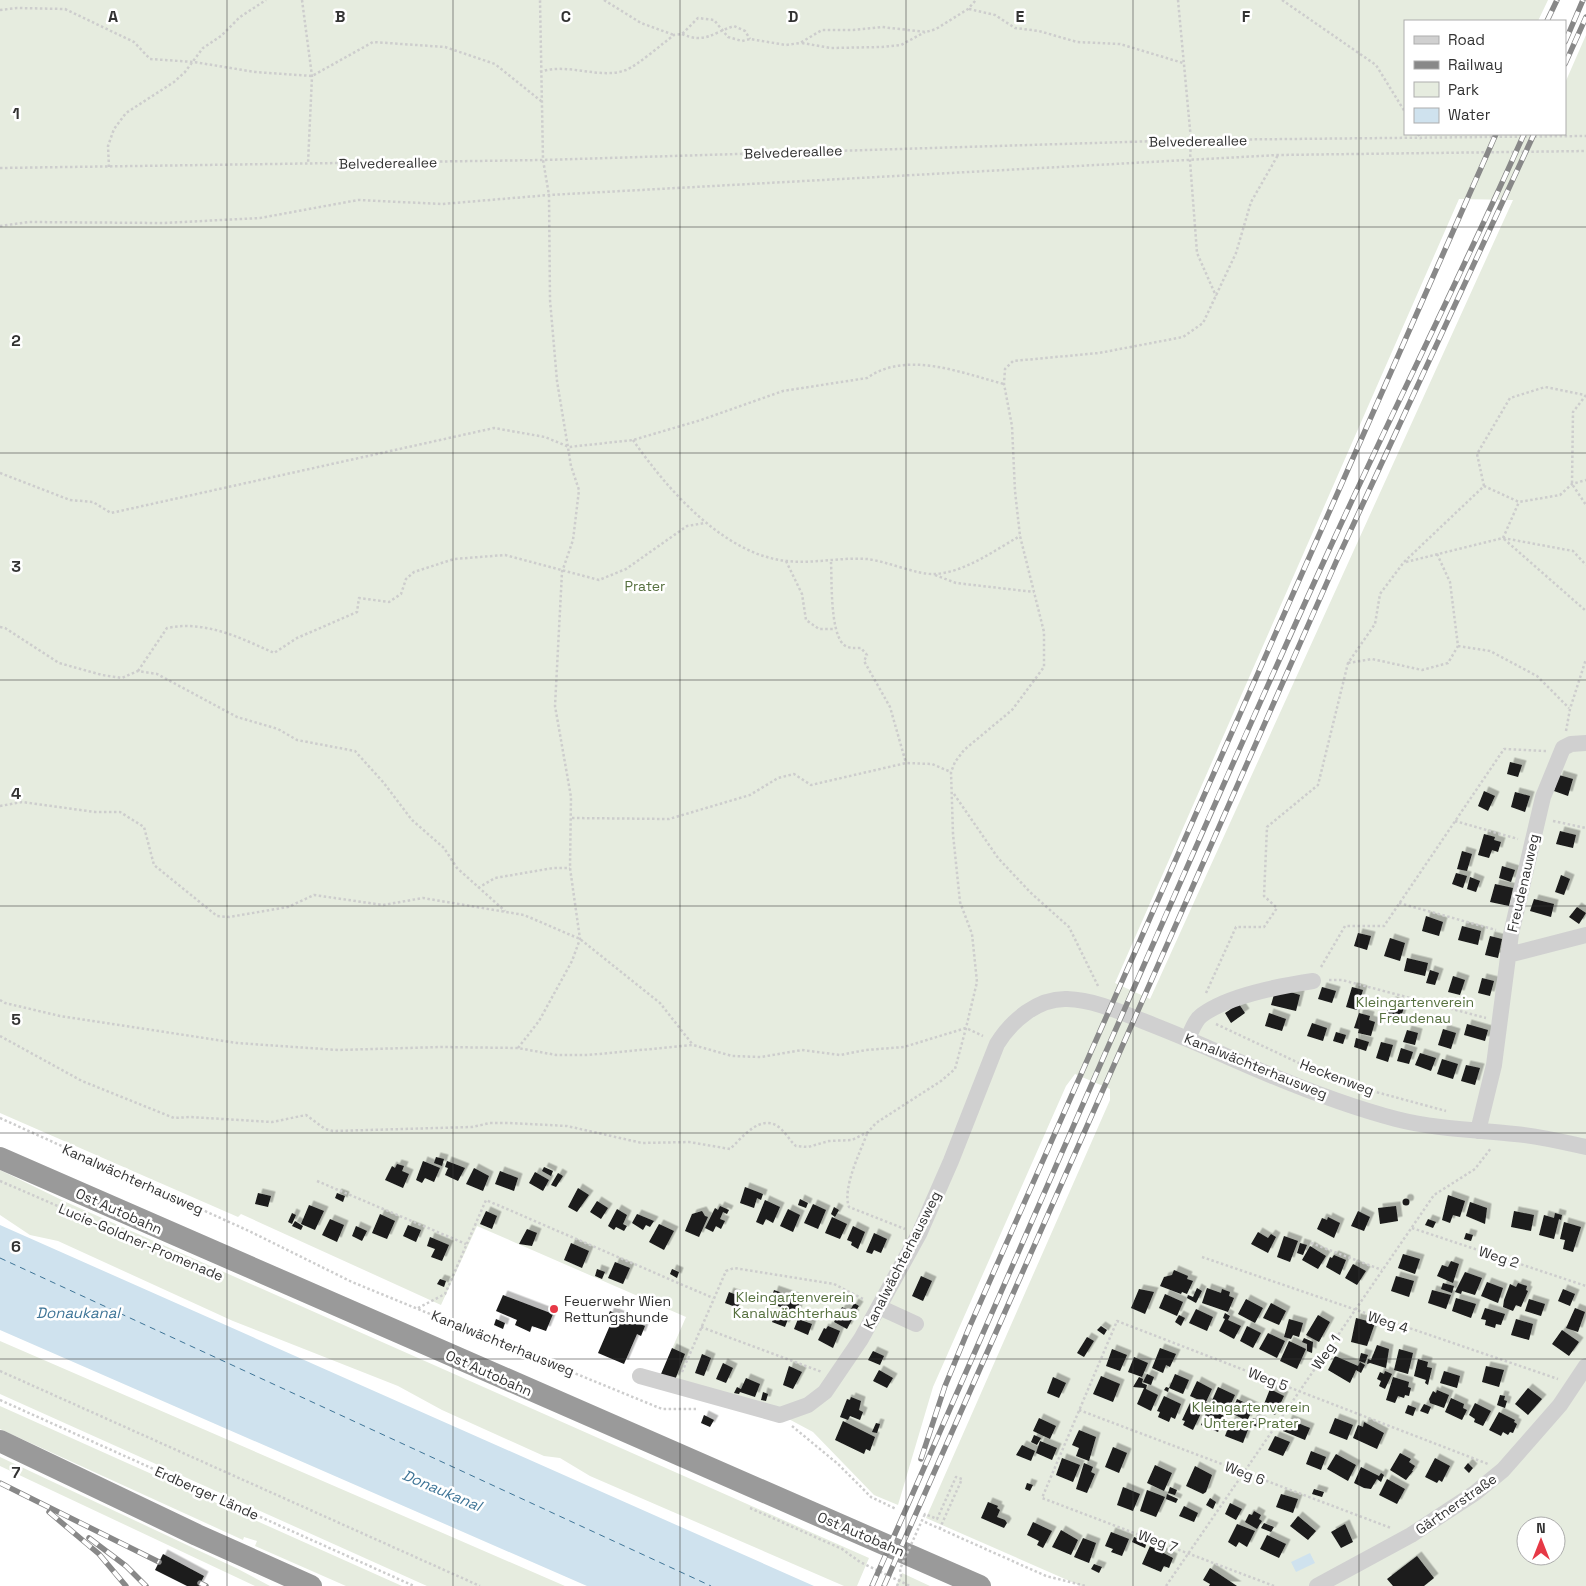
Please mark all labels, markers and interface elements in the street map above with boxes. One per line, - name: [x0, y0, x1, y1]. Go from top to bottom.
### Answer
- text: A: [108, 6, 118, 27]
- text: B: [335, 6, 345, 27]
- text: C: [561, 6, 571, 27]
- text: D: [788, 6, 798, 27]
- text: E: [1016, 6, 1025, 27]
- text: F: [1242, 6, 1251, 27]
- legend: [1404, 20, 1566, 135]
- text: Road: [1448, 30, 1485, 49]
- text: Railway: [1448, 55, 1503, 74]
- text: Park: [1448, 80, 1479, 99]
- text: 1: [12, 103, 20, 124]
- text: Water: [1448, 105, 1491, 124]
- street label: Belvedereallee: [1149, 131, 1247, 151]
- street label: Belvedereallee: [743, 141, 843, 163]
- street label: Belvedereallee: [339, 153, 437, 173]
- text: 2: [11, 330, 21, 351]
- text: 3: [11, 556, 21, 577]
- park label: Prater: [625, 577, 665, 595]
- text: 4: [11, 783, 21, 804]
- street label: Freudenauweg: [1503, 832, 1543, 934]
- park label: Kleingartenverein Freudenau: [1356, 993, 1474, 1027]
- text: 5: [11, 1009, 21, 1030]
- street label: Kanalwächterhausweg: [1182, 1029, 1330, 1103]
- street label: Heckenweg: [1297, 1055, 1377, 1099]
- street label: Kanalwächterhausweg: [60, 1140, 206, 1218]
- street label: Ost Autobahn: [73, 1184, 165, 1238]
- street label: Kanalwächterhausweg: [859, 1188, 945, 1332]
- street label: Lucie-Goldner-Promenade: [56, 1199, 226, 1285]
- text: 6: [11, 1236, 21, 1257]
- street label: Weg 2: [1477, 1242, 1521, 1272]
- park label: Kleingartenverein Kanalwächterhaus: [733, 1288, 857, 1322]
- place label: Feuerwehr Wien Rettungshunde: [564, 1292, 671, 1326]
- water label: Donaukanal: [36, 1303, 122, 1322]
- marker: Feuerwehr Wien Rettungshunde: [548, 1303, 560, 1315]
- street label: Kanalwächterhausweg: [429, 1306, 577, 1380]
- street label: Weg 4: [1365, 1307, 1411, 1337]
- street label: Weg 1: [1308, 1331, 1344, 1373]
- street label: Ost Autobahn: [443, 1346, 535, 1400]
- street label: Weg 5: [1245, 1363, 1291, 1395]
- park label: Kleingartenverein Unterer Prater: [1192, 1398, 1310, 1432]
- street label: Weg 6: [1222, 1457, 1268, 1489]
- text: 7: [12, 1462, 21, 1483]
- street label: Erdberger Lände: [152, 1462, 262, 1524]
- water label: Donaukanal: [400, 1465, 487, 1516]
- street label: Gärtnerstraße: [1412, 1469, 1500, 1539]
- street label: Ost Autobahn: [815, 1508, 907, 1560]
- north arrow: [1516, 1516, 1566, 1566]
- text: N: [1536, 1519, 1546, 1537]
- street label: Weg 7: [1136, 1526, 1180, 1556]

